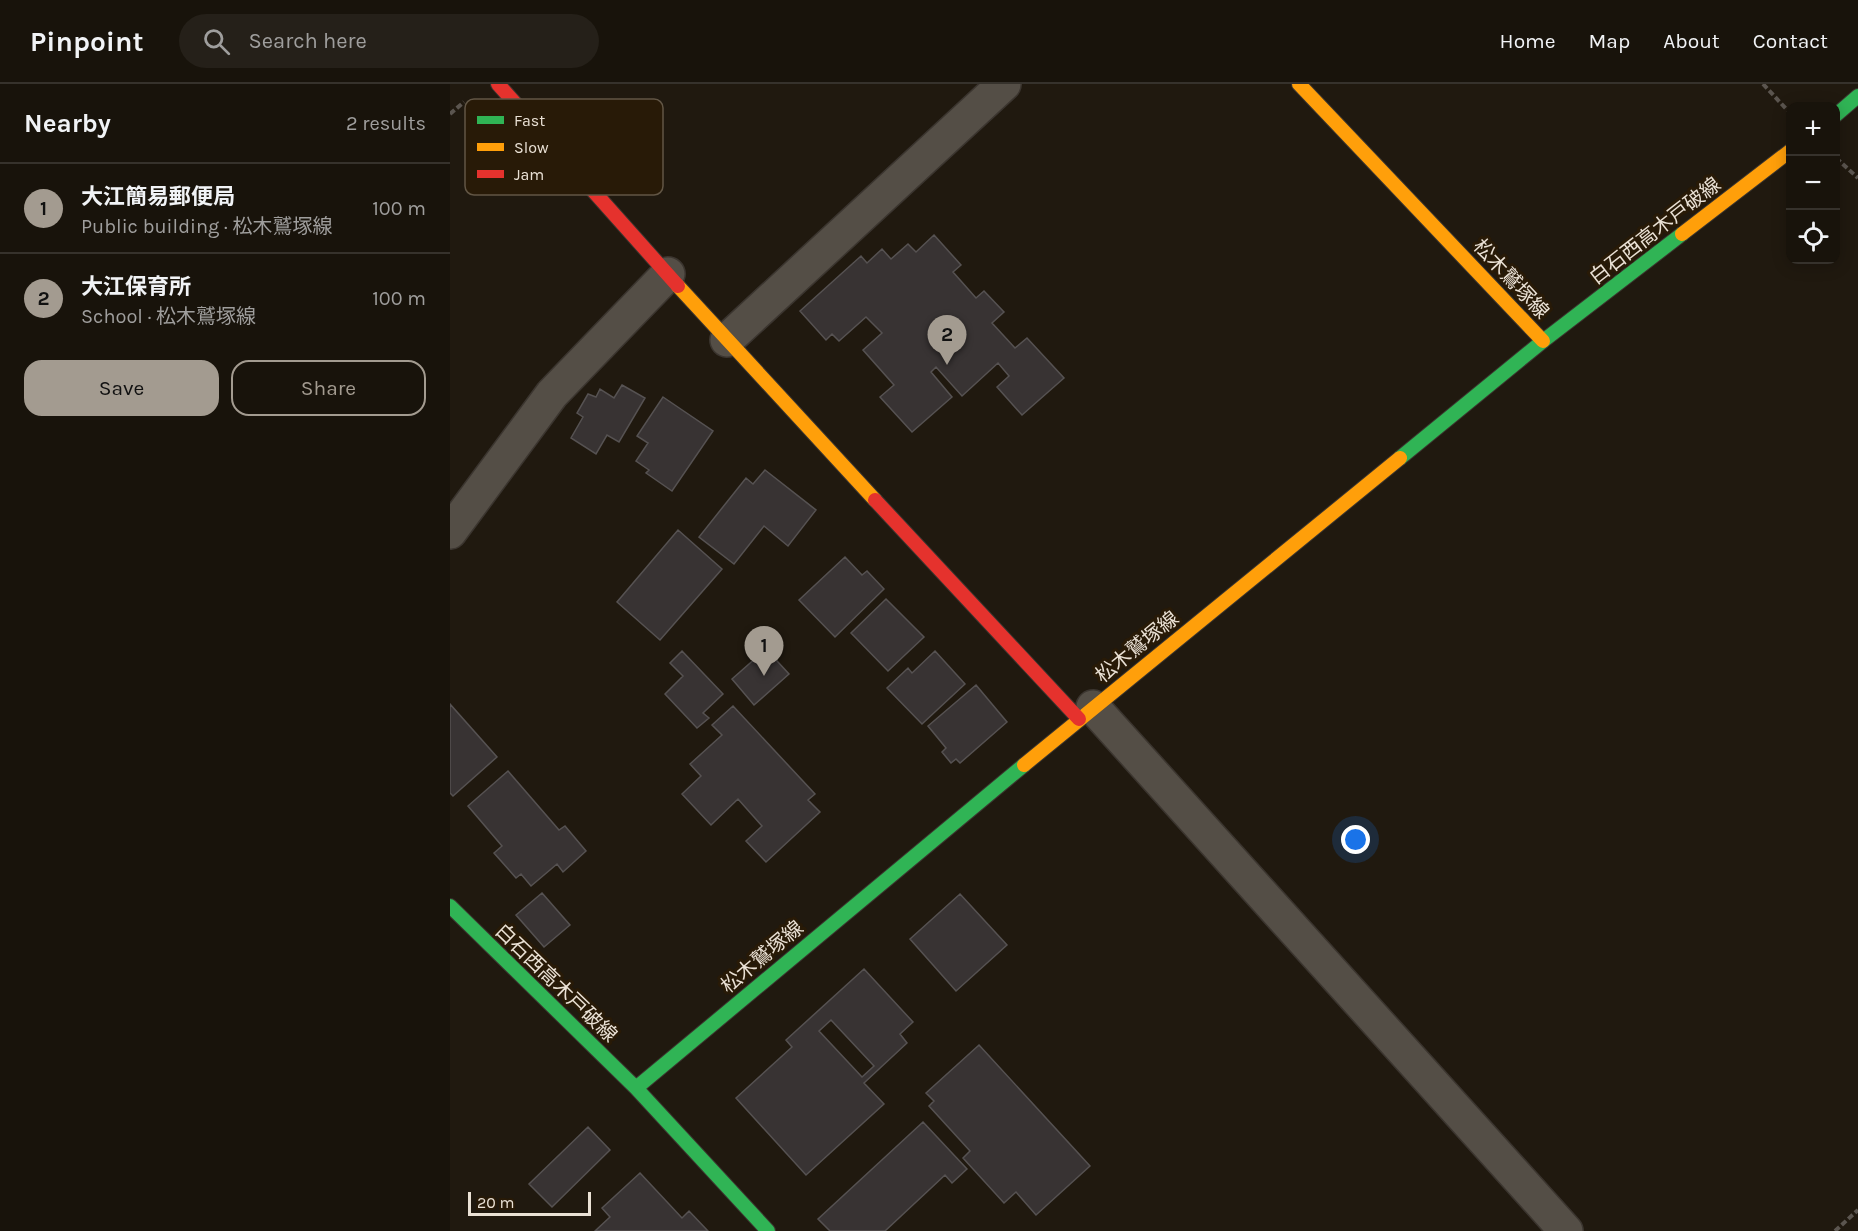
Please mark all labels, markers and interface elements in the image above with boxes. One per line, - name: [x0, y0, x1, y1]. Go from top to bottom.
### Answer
- search box: [179, 14, 599, 68]
- text: Pinpoint: [30, 25, 143, 58]
- icon: search: [200, 25, 233, 58]
- text: Search here: [248, 28, 367, 54]
- text: Home: [1500, 29, 1556, 53]
- text: Map: [1589, 29, 1630, 53]
- text: About: [1663, 29, 1720, 53]
- text: Contact: [1753, 29, 1828, 53]
- legend: [465, 99, 663, 195]
- map controls: [1786, 102, 1840, 264]
- button: +: [1786, 102, 1840, 156]
- text: Nearby: [24, 108, 111, 139]
- text: Fast: [514, 111, 545, 130]
- text: 2 results: [346, 112, 426, 135]
- text: Slow: [514, 138, 549, 157]
- button: −: [1786, 156, 1840, 210]
- text: Jam: [514, 165, 544, 184]
- street label: 白石西高木戸破線: [1585, 173, 1725, 289]
- text: 大江簡易郵便局: [81, 184, 235, 210]
- text: 1: [40, 197, 47, 220]
- text: 100 m: [372, 197, 426, 220]
- button: locate: [1786, 210, 1840, 264]
- text: Public building · 松木鷲塚線: [81, 215, 332, 238]
- street label: 松木鷲塚線: [1468, 235, 1554, 323]
- text: 大江保育所: [81, 274, 191, 300]
- text: 2: [37, 287, 50, 310]
- text: 100 m: [372, 287, 426, 310]
- text: School · 松木鷲塚線: [81, 305, 256, 328]
- pin: 2: [928, 316, 966, 365]
- button: Save: [24, 360, 219, 416]
- button: Share: [231, 360, 426, 416]
- street label: 松木鷲塚線: [1091, 607, 1183, 687]
- pin: 1: [744, 626, 784, 676]
- your location: [1341, 825, 1370, 854]
- street label: 松木鷲塚線: [716, 916, 808, 998]
- street label: 白石西高木戸破線: [490, 919, 622, 1047]
- scale bar: [468, 1189, 591, 1216]
- text: 20 m: [477, 1193, 515, 1212]

